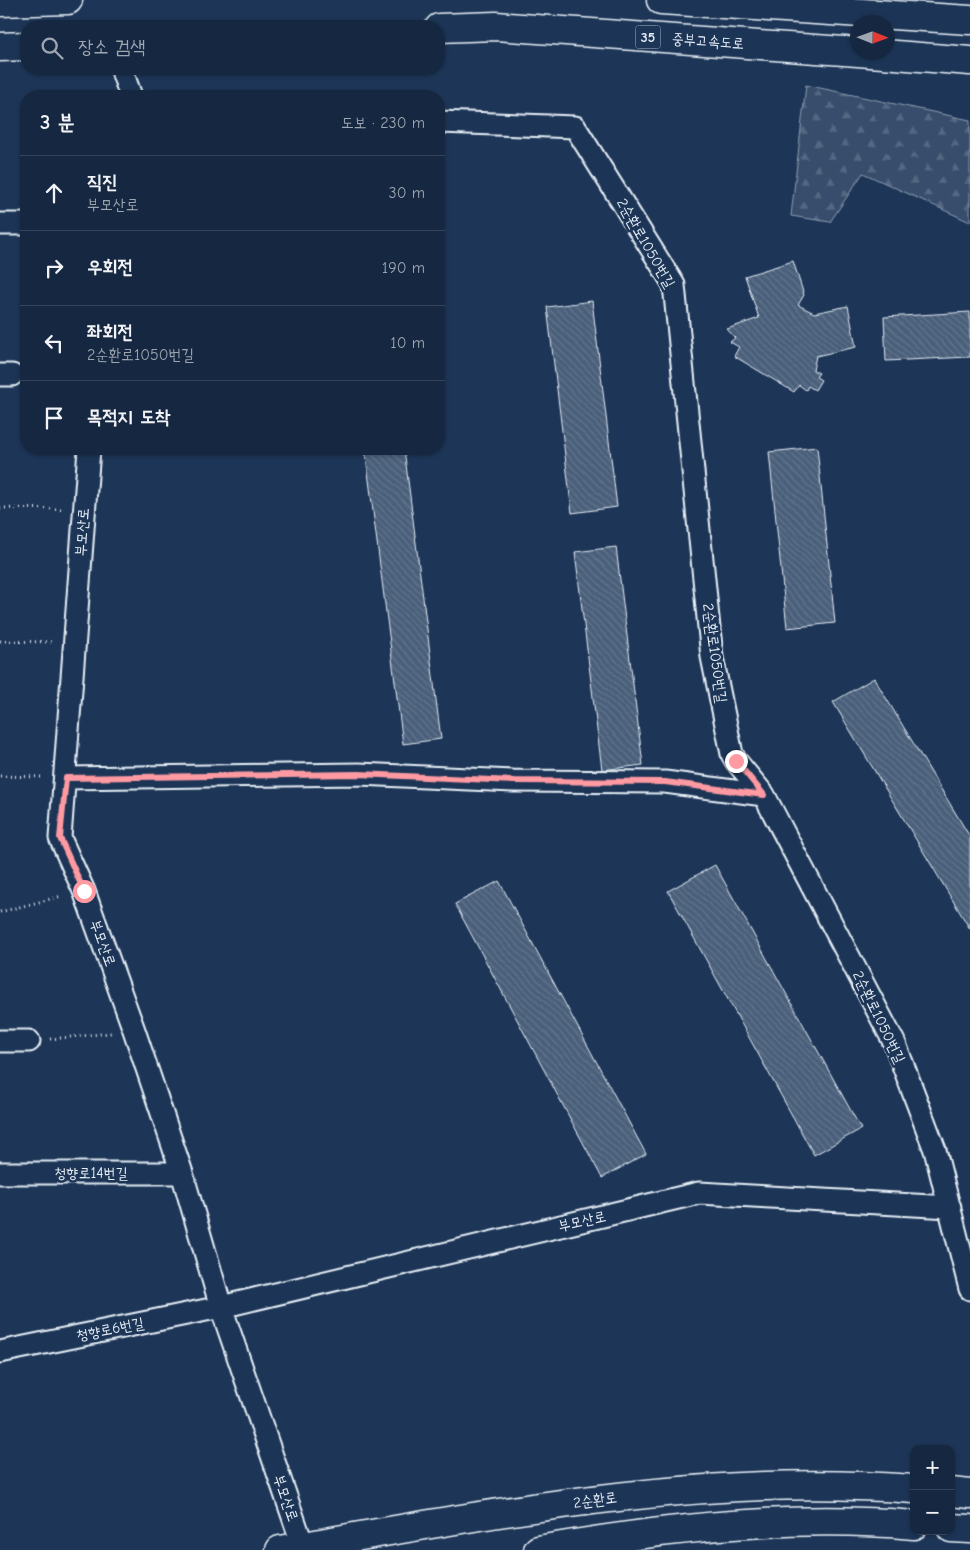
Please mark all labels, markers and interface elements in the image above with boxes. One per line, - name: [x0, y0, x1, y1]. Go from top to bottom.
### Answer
- north arrow: [850, 15, 895, 60]
- search box: [20, 20, 445, 75]
- road number: 35: [636, 26, 660, 48]
- street label: 중부고속도로: [671, 29, 745, 53]
- icon: search: [38, 34, 66, 62]
- text: 장소 검색: [78, 36, 146, 58]
- text: 3 분: [40, 110, 75, 134]
- text: 도보 · 230 m: [341, 114, 425, 132]
- text: 직진: [87, 171, 118, 193]
- icon: ahead: [40, 179, 68, 207]
- text: 30 m: [389, 184, 425, 202]
- street label: 2순환로1050번길: [613, 195, 679, 291]
- text: 부모산로: [87, 196, 139, 214]
- icon: right: [40, 254, 68, 282]
- text: 우회전: [87, 256, 133, 278]
- text: 190 m: [382, 259, 425, 277]
- text: 좌회전: [87, 321, 133, 343]
- icon: left: [40, 329, 68, 357]
- text: 10 m: [390, 334, 425, 352]
- text: 2순환로1050번길: [87, 346, 194, 364]
- icon: arrive: [40, 404, 68, 432]
- text: 목적지 도착: [87, 406, 170, 428]
- street label: 부모산로: [71, 507, 93, 557]
- street label: 2순환로1050번길: [699, 602, 731, 704]
- route end: [725, 750, 748, 773]
- route start: [73, 880, 96, 903]
- street label: 부모산로: [86, 917, 120, 969]
- street label: 2순환로1050번길: [849, 968, 909, 1066]
- street label: 청향로14번길: [54, 1164, 128, 1182]
- street label: 부모산로: [556, 1207, 608, 1235]
- street label: 청향로6번길: [75, 1314, 145, 1344]
- map controls: [910, 1445, 955, 1535]
- button: +: [910, 1445, 955, 1490]
- street label: 부모산로: [270, 1472, 302, 1524]
- street label: 2순환로: [572, 1488, 618, 1512]
- button: −: [910, 1490, 955, 1535]

